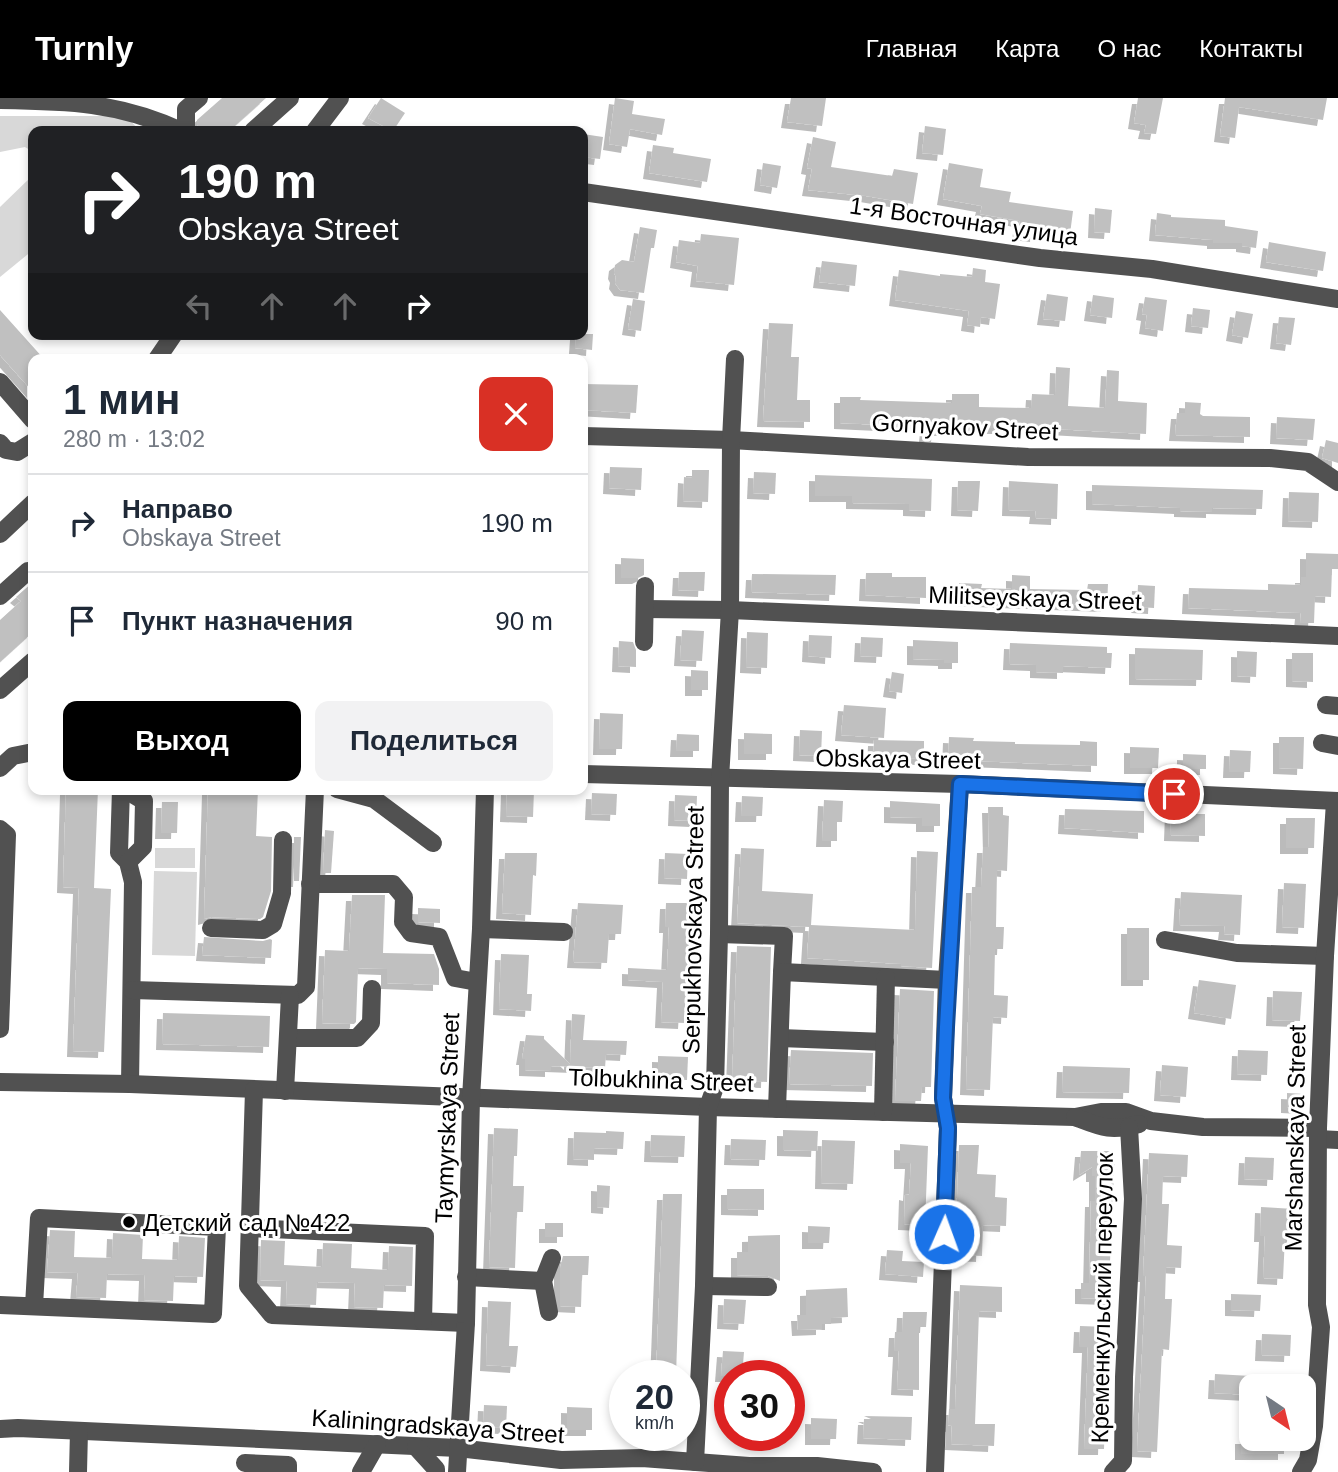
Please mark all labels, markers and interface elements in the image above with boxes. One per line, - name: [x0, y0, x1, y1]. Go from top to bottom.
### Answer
- text: Turnly: [35, 30, 133, 67]
- text: Главная: [866, 35, 957, 62]
- text: Карта: [995, 35, 1059, 62]
- text: О нас: [1097, 35, 1161, 62]
- text: Контакты: [1199, 35, 1303, 62]
- icon: right: [63, 154, 154, 245]
- text: 190 m: [178, 154, 317, 208]
- street label: 1-я Восточная улица: [848, 192, 1081, 251]
- text: Obskaya Street: [178, 211, 399, 247]
- icon: left: [180, 287, 218, 325]
- icon: ahead: [253, 287, 291, 325]
- icon: ahead: [326, 287, 364, 325]
- icon: right: [399, 287, 437, 325]
- text: 1 мин: [63, 376, 180, 423]
- button: close: [479, 377, 553, 451]
- street label: Gornyakov Street: [871, 409, 1059, 445]
- text: 280 m · 13:02: [63, 426, 205, 452]
- text: Направо: [122, 494, 233, 524]
- icon: right: [63, 504, 101, 542]
- text: 190 m: [481, 508, 553, 538]
- text: Obskaya Street: [122, 525, 281, 551]
- street label: Militseyskaya Street: [928, 581, 1142, 615]
- icon: arrive: [63, 602, 101, 640]
- text: Пункт назначения: [122, 606, 353, 636]
- text: 90 m: [495, 606, 553, 636]
- button: Выход: [63, 701, 301, 781]
- button: Поделиться: [315, 701, 553, 781]
- street label: Obskaya Street: [815, 744, 981, 774]
- pin: [1144, 764, 1204, 824]
- icon: arrive: [1155, 775, 1193, 813]
- street label: Serpukhovskaya Street: [677, 805, 709, 1054]
- street label: Taymyrskaya Street: [430, 1012, 464, 1224]
- street label: Marshanskaya Street: [1280, 1024, 1310, 1252]
- street label: Tolbukhina Street: [568, 1063, 754, 1097]
- street label: Кременкульский переулок: [1086, 1152, 1118, 1444]
- position arrow: [907, 1197, 981, 1271]
- place label: Детский сад №422: [143, 1209, 350, 1236]
- marker: Детский сад №422: [121, 1214, 137, 1230]
- speed limit sign: 30: [714, 1360, 805, 1451]
- north arrow: [1239, 1374, 1316, 1451]
- map controls: [1239, 1374, 1316, 1451]
- text: 20: [635, 1377, 674, 1416]
- street label: Kaliningradskaya Street: [311, 1404, 566, 1448]
- text: km/h: [635, 1413, 674, 1433]

